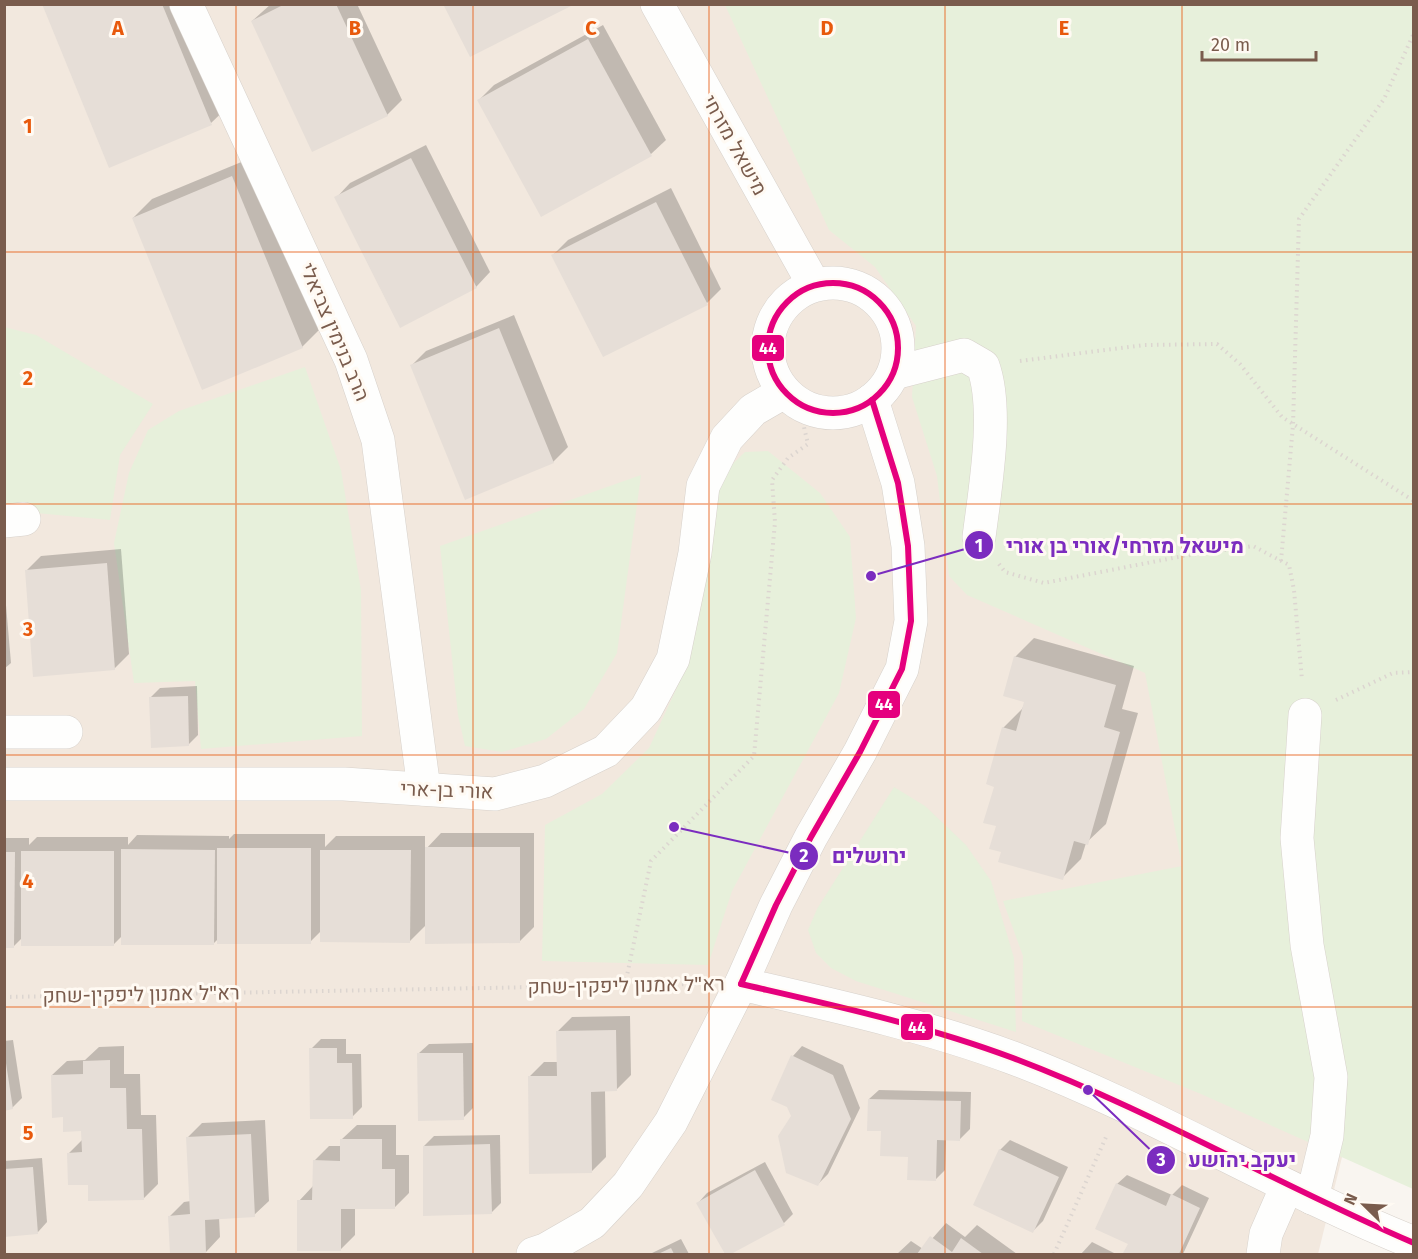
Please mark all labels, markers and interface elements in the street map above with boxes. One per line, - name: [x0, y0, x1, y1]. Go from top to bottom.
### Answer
- text: A: [111, 16, 125, 40]
- text: B: [349, 16, 361, 40]
- text: C: [585, 16, 597, 40]
- text: D: [820, 16, 834, 40]
- text: E: [1059, 16, 1069, 40]
- scale bar: [1202, 24, 1316, 62]
- text: 20 m: [1211, 34, 1250, 56]
- street label: מישאל מזרחי: [698, 91, 772, 199]
- text: 1: [23, 114, 33, 138]
- street label: הרב בנימין צביאלי: [295, 259, 375, 405]
- line badge: 44: [751, 334, 785, 362]
- text: 44: [759, 339, 777, 358]
- text: 2: [23, 366, 33, 390]
- callout: מישאל מזרחי/אורי בן אורי: [964, 526, 1256, 565]
- text: מישאל מזרחי/אורי בן אורי: [1006, 533, 1244, 559]
- text: 1: [975, 535, 983, 557]
- text: 3: [22, 617, 33, 641]
- line badge: 44: [867, 690, 901, 719]
- text: 44: [875, 695, 893, 714]
- street label: אורי בן-ארי: [400, 776, 494, 804]
- callout: ירושלים: [789, 836, 918, 875]
- text: ירושלים: [832, 843, 906, 869]
- text: 2: [799, 845, 809, 867]
- text: 4: [22, 869, 34, 893]
- street label: רא"ל אמנון ליפקין-שחק: [527, 971, 725, 999]
- street label: רא"ל אמנון ליפקין-שחק: [42, 980, 240, 1008]
- line badge: 44: [900, 1013, 934, 1041]
- text: 44: [908, 1018, 926, 1037]
- text: 5: [23, 1121, 34, 1145]
- callout: יעקב יהושע: [1146, 1140, 1308, 1179]
- text: יעקב יהושע: [1188, 1147, 1296, 1173]
- text: 3: [1155, 1149, 1166, 1171]
- north arrow: [1334, 1175, 1394, 1235]
- text: N: [1340, 1190, 1362, 1208]

